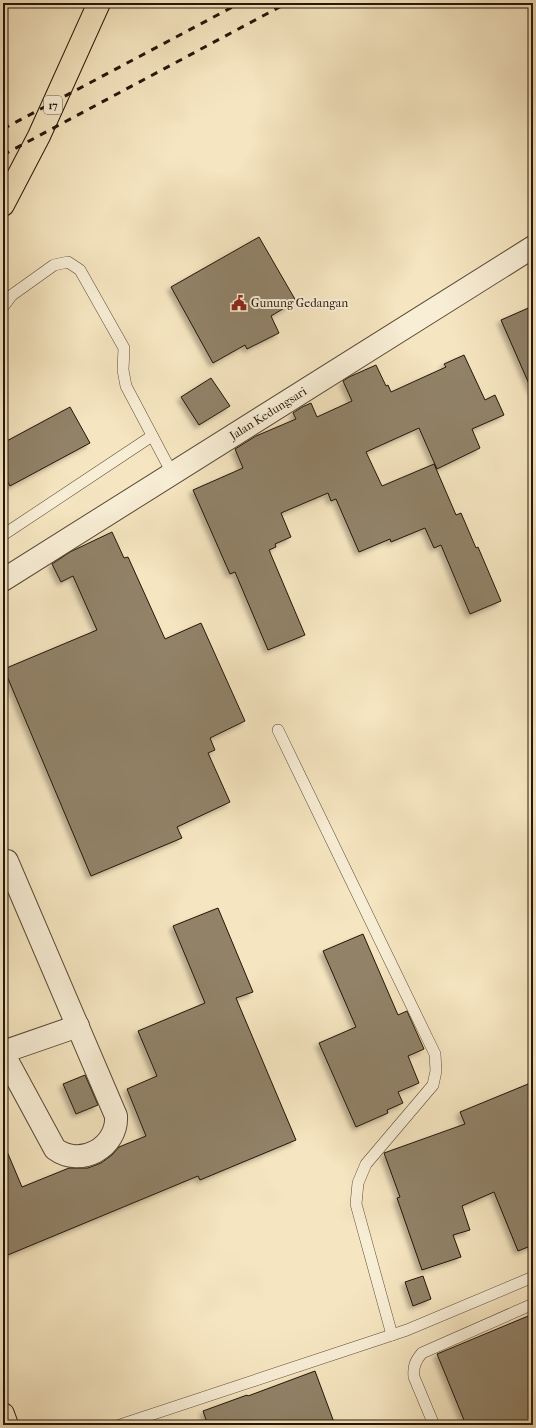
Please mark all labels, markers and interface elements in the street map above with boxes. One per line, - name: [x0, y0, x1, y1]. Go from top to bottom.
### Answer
- road number: 17: [44, 96, 62, 114]
- public building icon: Gunung Gedangan: [230, 294, 248, 312]
- place label: Gunung Gedangan: [251, 296, 348, 310]
- street label: Jalan Kedungsari: [226, 384, 309, 443]

